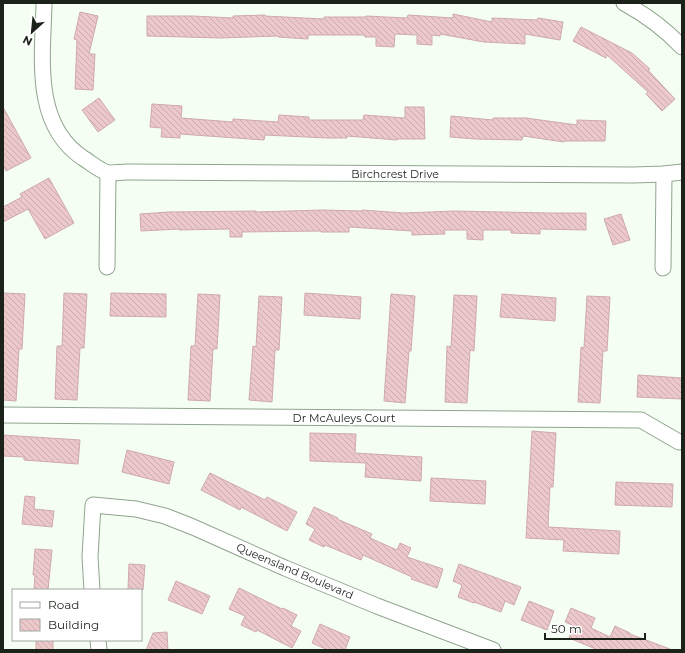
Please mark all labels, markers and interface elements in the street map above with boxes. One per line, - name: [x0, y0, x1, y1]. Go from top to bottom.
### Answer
- north arrow: [12, 12, 52, 52]
- text: N: [20, 33, 35, 49]
- street label: Birchcrest Drive: [351, 167, 439, 181]
- street label: Dr McAuleys Court: [293, 411, 396, 425]
- street label: Queensland Boulevard: [234, 540, 356, 602]
- legend: [12, 589, 142, 641]
- text: Road: [48, 597, 79, 612]
- scale bar: [545, 615, 645, 641]
- text: Building: [48, 617, 99, 632]
- text: 50 m: [551, 621, 582, 636]

